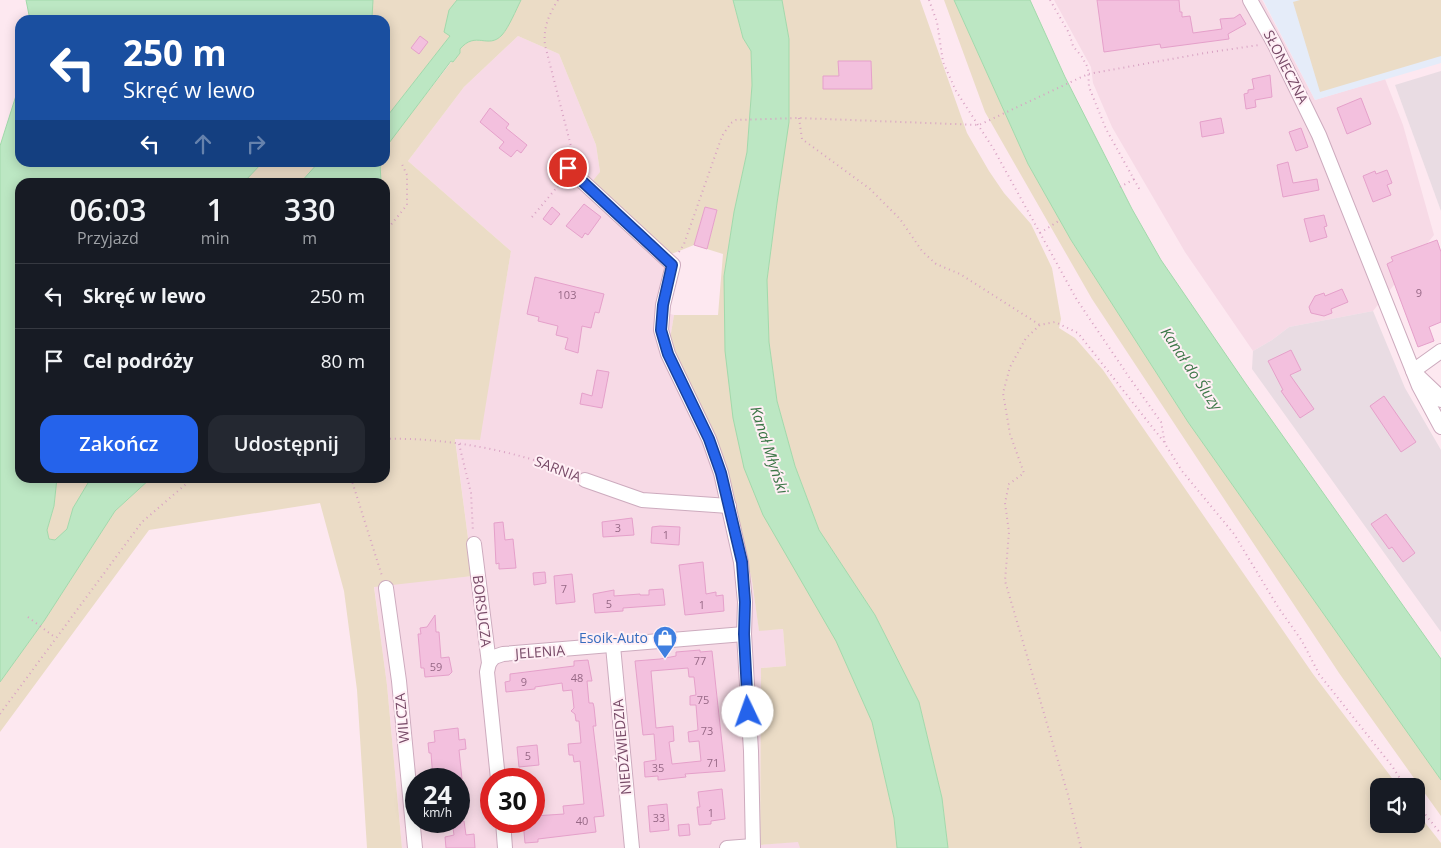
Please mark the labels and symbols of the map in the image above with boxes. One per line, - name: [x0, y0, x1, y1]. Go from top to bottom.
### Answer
- street label: SŁONECZNA: [1260, 27, 1313, 107]
- pin: [547, 147, 589, 189]
- house number: 9: [1416, 285, 1422, 300]
- house number: 103: [558, 287, 576, 302]
- water label: Kanał do Śluzy: [1157, 323, 1228, 415]
- water label: Kanał Młyński: [746, 403, 794, 496]
- street label: SARNIA: [532, 451, 584, 486]
- house number: 3: [615, 520, 621, 535]
- house number: 1: [663, 527, 669, 542]
- street label: BORSUCZA: [469, 574, 496, 648]
- house number: 7: [561, 581, 567, 596]
- house number: 5: [606, 596, 612, 611]
- house number: 1: [699, 597, 705, 612]
- shop icon: Esoik-Auto: [652, 625, 678, 659]
- place label: Esoik-Auto: [579, 628, 648, 647]
- street label: JELENIA: [512, 640, 566, 663]
- house number: 77: [694, 653, 706, 668]
- house number: 59: [430, 659, 442, 674]
- house number: 48: [571, 670, 583, 685]
- house number: 9: [521, 674, 527, 689]
- position arrow: [721, 685, 773, 737]
- street label: WILCZA: [390, 692, 413, 744]
- house number: 75: [697, 692, 709, 707]
- street label: NIEDŹWIEDZIA: [608, 698, 635, 796]
- house number: 73: [701, 723, 713, 738]
- house number: 5: [525, 748, 531, 763]
- house number: 71: [707, 755, 719, 770]
- house number: 35: [652, 760, 664, 775]
- speed limit sign: 30: [480, 768, 545, 833]
- house number: 1: [708, 805, 714, 820]
- house number: 33: [653, 810, 665, 825]
- house number: 40: [576, 813, 588, 828]

